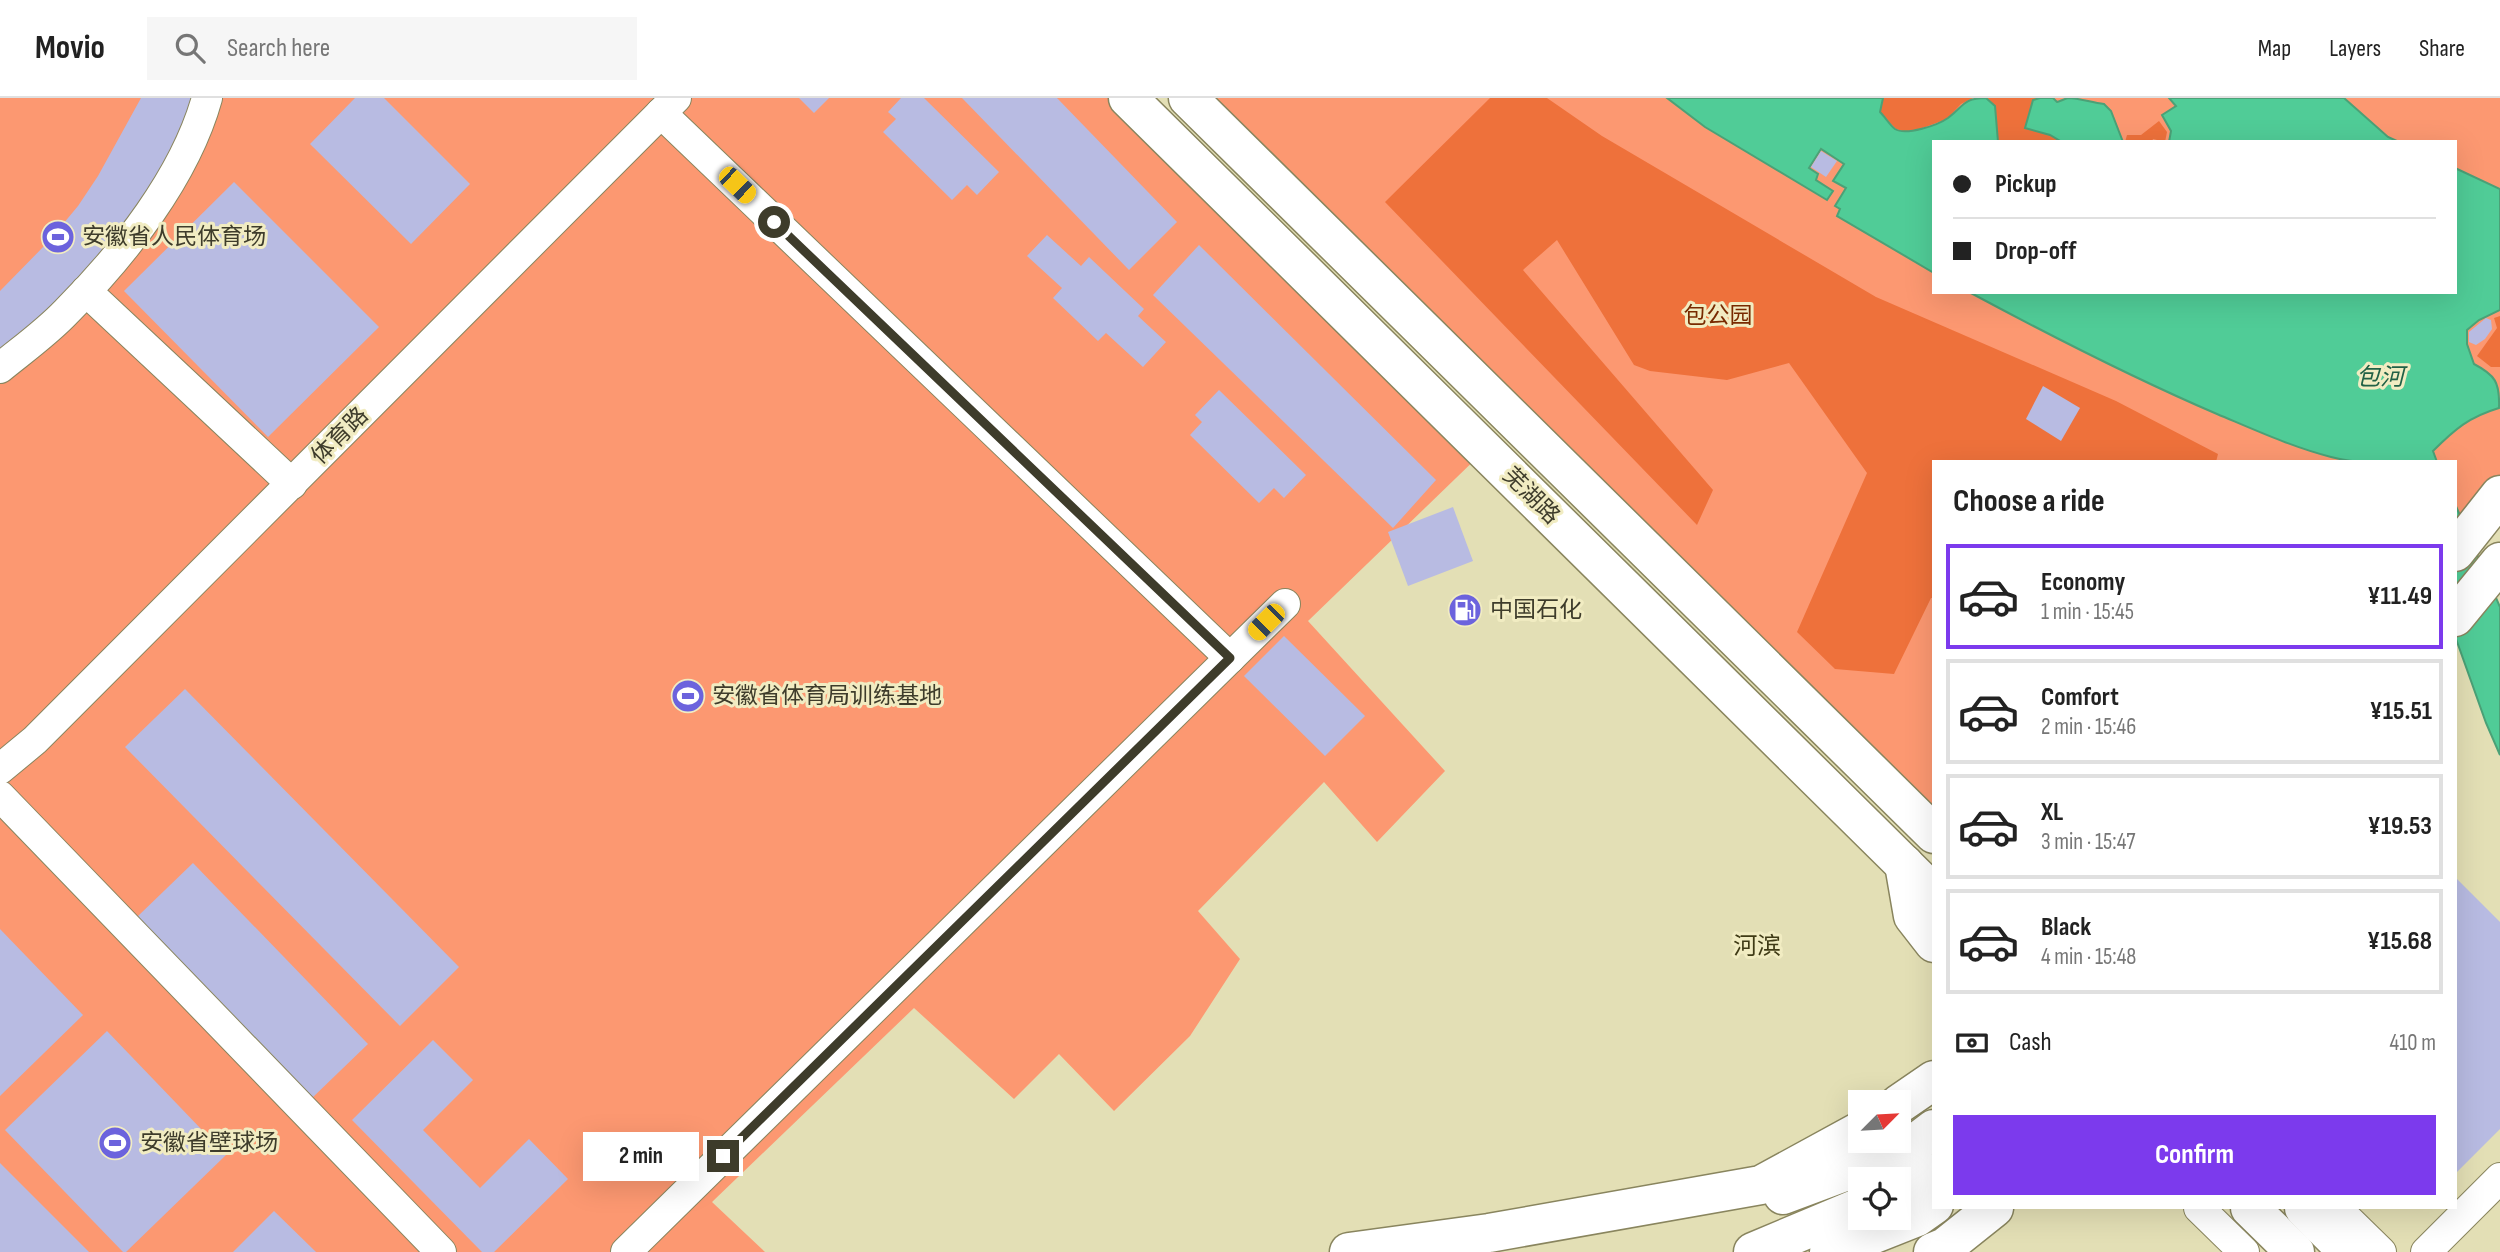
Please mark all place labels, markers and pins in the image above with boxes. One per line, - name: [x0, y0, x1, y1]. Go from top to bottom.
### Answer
- sports icon: 安徽省人民体育场: [39, 218, 77, 256]
- place label: 安徽省人民体育场: [82, 223, 266, 251]
- fuel station icon: 中国石化: [1446, 591, 1484, 629]
- place label: 中国石化: [1490, 596, 1582, 624]
- sports icon: 安徽省体育局训练基地: [669, 677, 707, 715]
- place label: 安徽省体育局训练基地: [712, 682, 942, 710]
- sports icon: 安徽省壁球场: [96, 1124, 134, 1162]
- place label: 安徽省壁球场: [140, 1129, 278, 1157]

